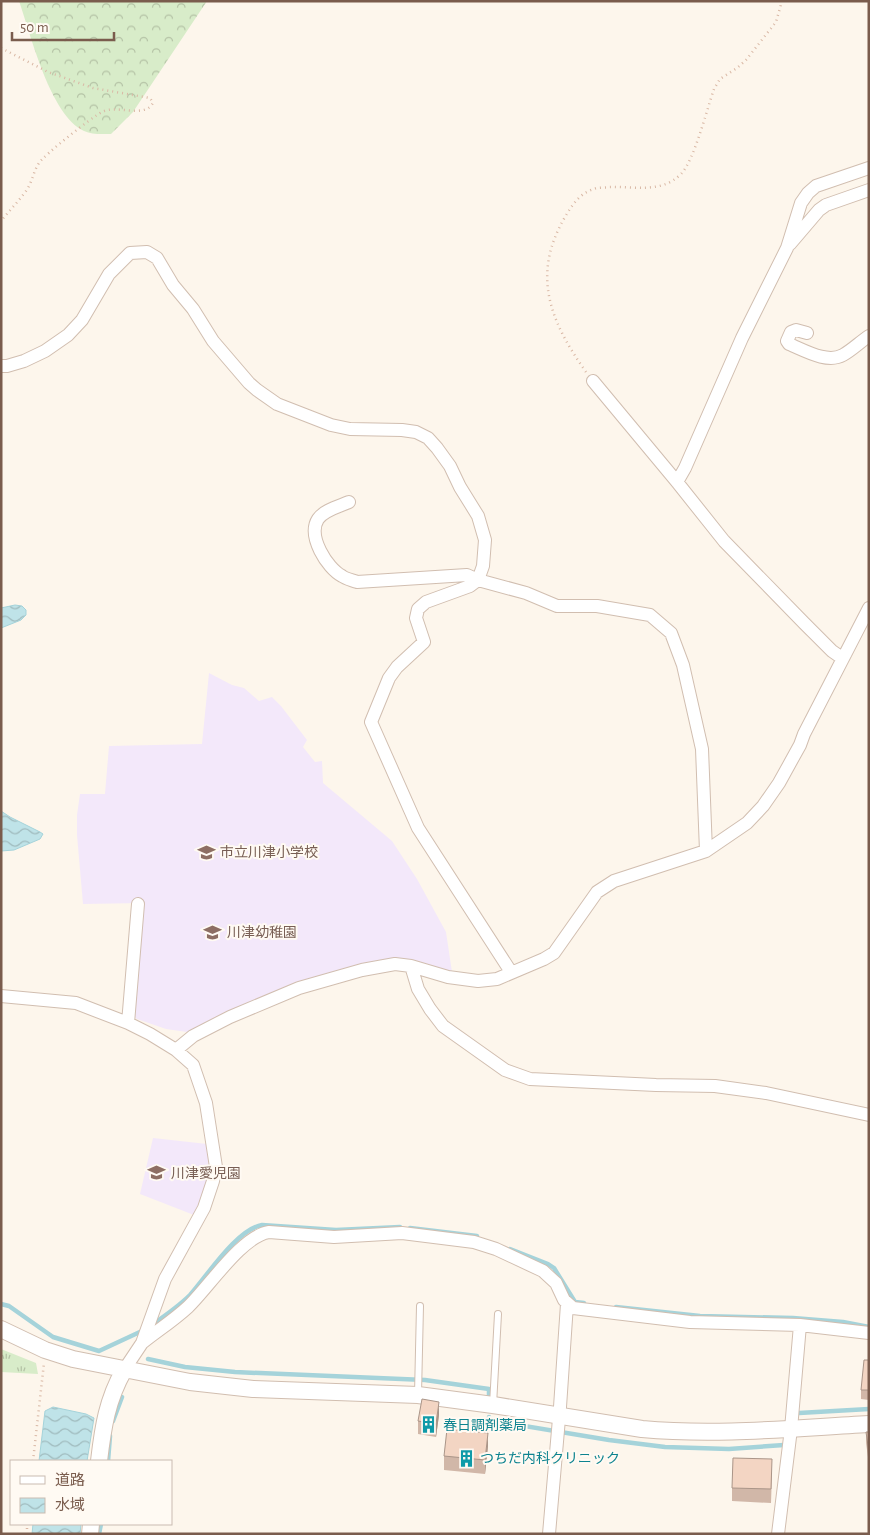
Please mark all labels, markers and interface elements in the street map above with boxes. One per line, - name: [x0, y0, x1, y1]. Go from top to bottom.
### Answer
- scale bar: [12, 10, 115, 42]
- text: 50 m: [20, 20, 49, 35]
- school or university icon: 市立川津小学校: [196, 842, 216, 862]
- place label: 市立川津小学校: [220, 845, 318, 860]
- school or university icon: 川津幼稚園: [203, 922, 223, 942]
- place label: 川津幼稚園: [227, 925, 297, 940]
- school or university icon: 川津愛児園: [147, 1163, 167, 1183]
- place label: 川津愛児園: [171, 1166, 241, 1181]
- building icon: 春日調剤薬局: [419, 1415, 439, 1435]
- place label: 春日調剤薬局: [443, 1418, 527, 1433]
- building icon: つちだ内科クリニック: [456, 1448, 476, 1468]
- place label: つちだ内科クリニック: [480, 1451, 620, 1466]
- legend: [10, 1460, 172, 1525]
- text: 道路: [55, 1472, 85, 1488]
- text: 水域: [55, 1497, 85, 1513]

